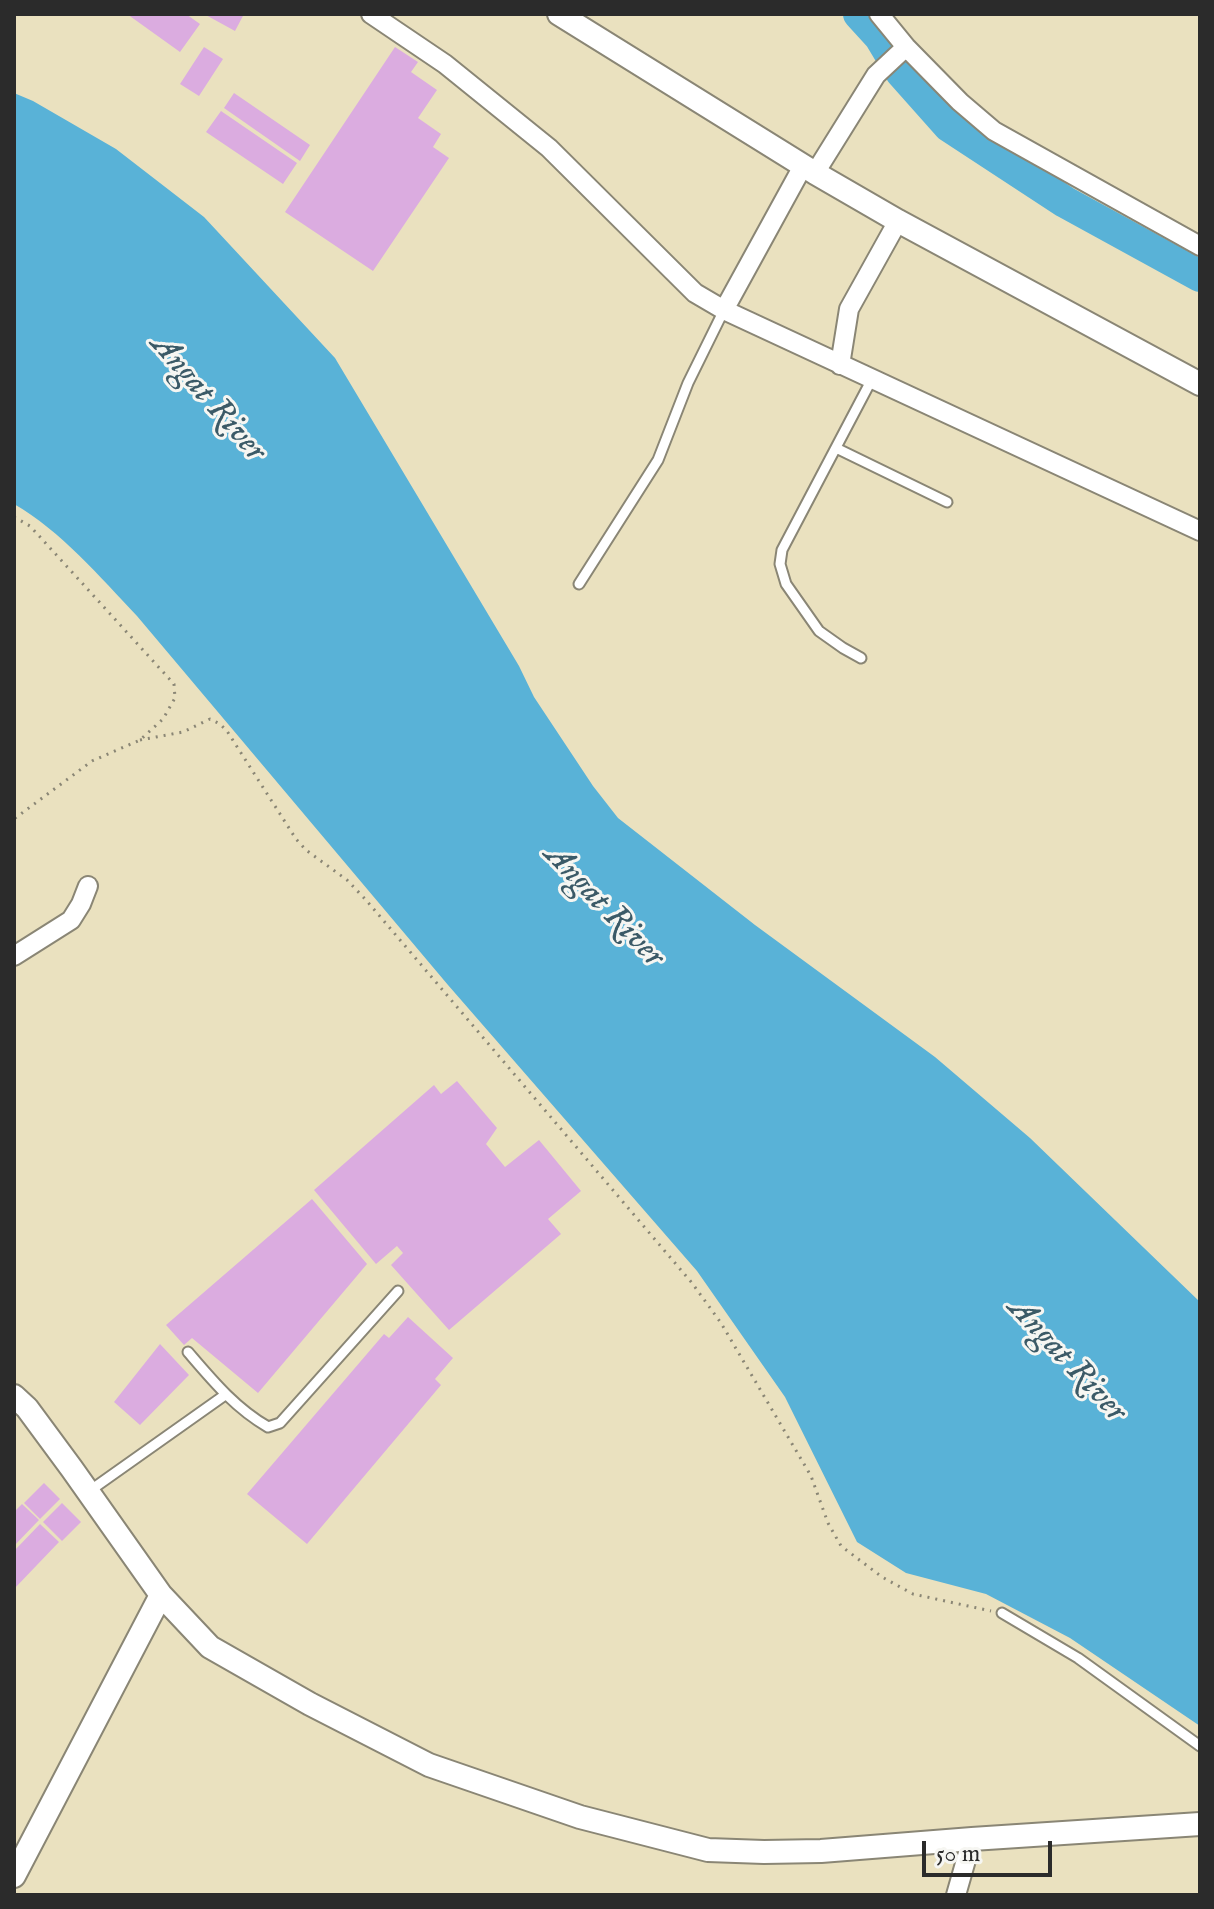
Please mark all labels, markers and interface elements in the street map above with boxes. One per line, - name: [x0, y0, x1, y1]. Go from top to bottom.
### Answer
- water label: Angat River: [140, 327, 274, 471]
- water label: Angat River: [534, 837, 672, 977]
- water label: Angat River: [998, 1290, 1134, 1432]
- scale bar: [926, 1825, 1056, 1875]
- text: 50 m: [936, 1839, 980, 1870]

